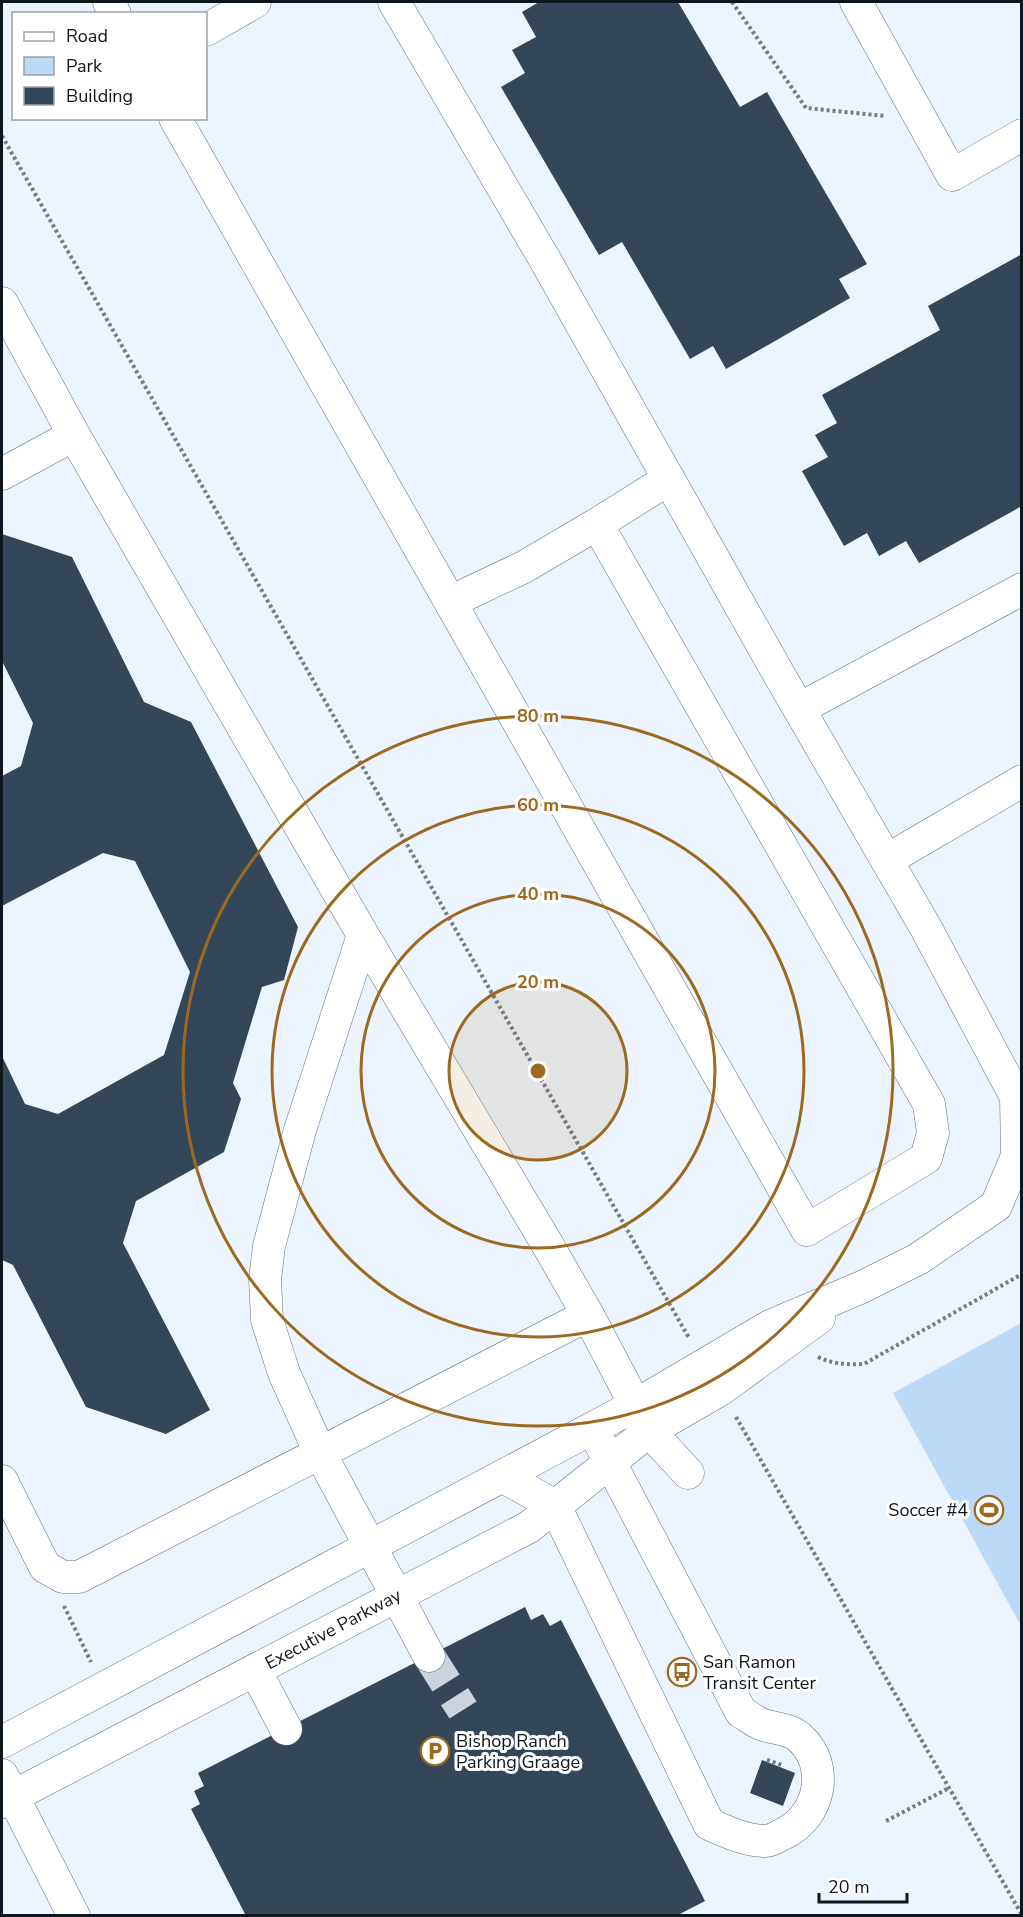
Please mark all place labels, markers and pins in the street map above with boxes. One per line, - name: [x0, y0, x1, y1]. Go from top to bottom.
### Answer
- centre of rings: [528, 1061, 548, 1081]
- sports icon: Soccer #4: [973, 1494, 1005, 1526]
- place label: Soccer #4: [888, 1498, 968, 1522]
- place label: San Ramon Transit Center: [703, 1650, 816, 1695]
- bus stop icon: San Ramon Transit Center: [666, 1656, 698, 1688]
- place label: Bishop Ranch Parking Graage: [456, 1729, 580, 1774]
- parking icon: Bishop Ranch Parking Graage: [419, 1735, 451, 1767]

